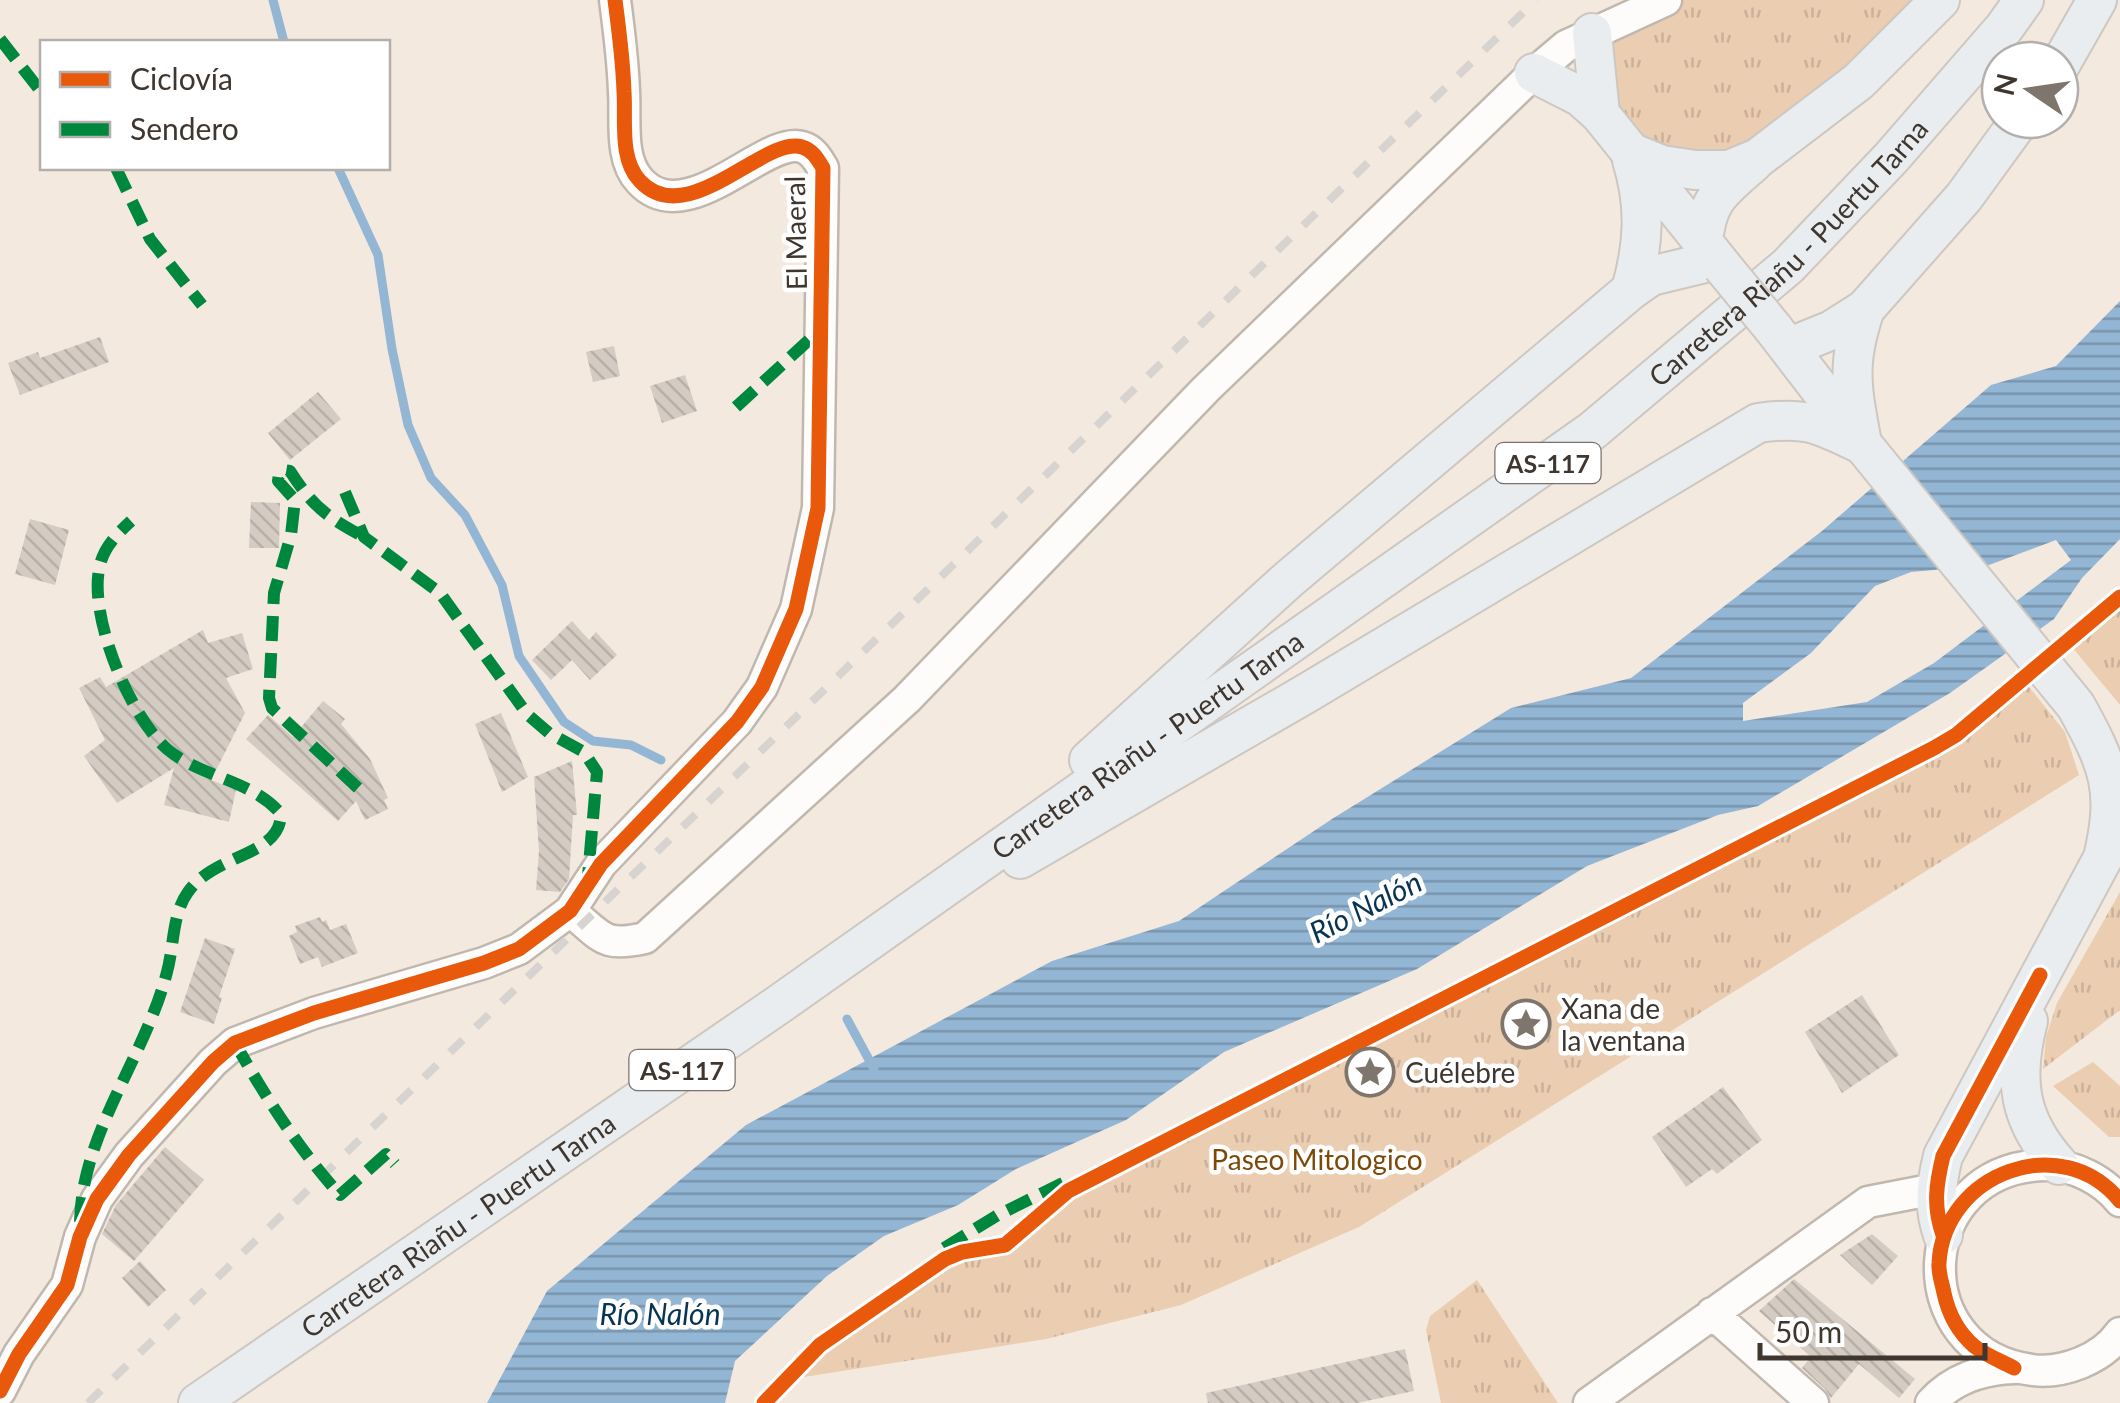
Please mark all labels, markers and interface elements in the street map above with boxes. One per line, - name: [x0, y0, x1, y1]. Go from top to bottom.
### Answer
- legend: [40, 40, 390, 170]
- north arrow: [1980, 40, 2080, 140]
- text: Ciclovía: [130, 60, 233, 96]
- text: N: [1986, 70, 2024, 98]
- text: Sendero: [130, 110, 239, 146]
- street label: Carretera Riañu - Puertu Tarna: [1641, 112, 1935, 393]
- street label: El Maeral: [777, 175, 813, 291]
- road number: AS-117: [1496, 443, 1600, 483]
- street label: Carretera Riañu - Puertu Tarna: [985, 623, 1309, 866]
- water label: Río Nalón: [1303, 862, 1427, 950]
- place label: Xana de la ventana: [1561, 991, 1686, 1057]
- place icon: Xana de la ventana: [1500, 998, 1552, 1050]
- place icon: Cuélebre: [1344, 1046, 1396, 1098]
- road number: AS-117: [630, 1050, 734, 1090]
- place label: Cuélebre: [1405, 1055, 1515, 1089]
- street label: Carretera Riañu - Puertu Tarna: [294, 1105, 621, 1344]
- park label: Paseo Mitologico: [1211, 1142, 1423, 1176]
- water label: Río Nalón: [599, 1295, 721, 1331]
- scale bar: [1760, 1298, 1985, 1360]
- text: 50 m: [1775, 1313, 1842, 1349]

